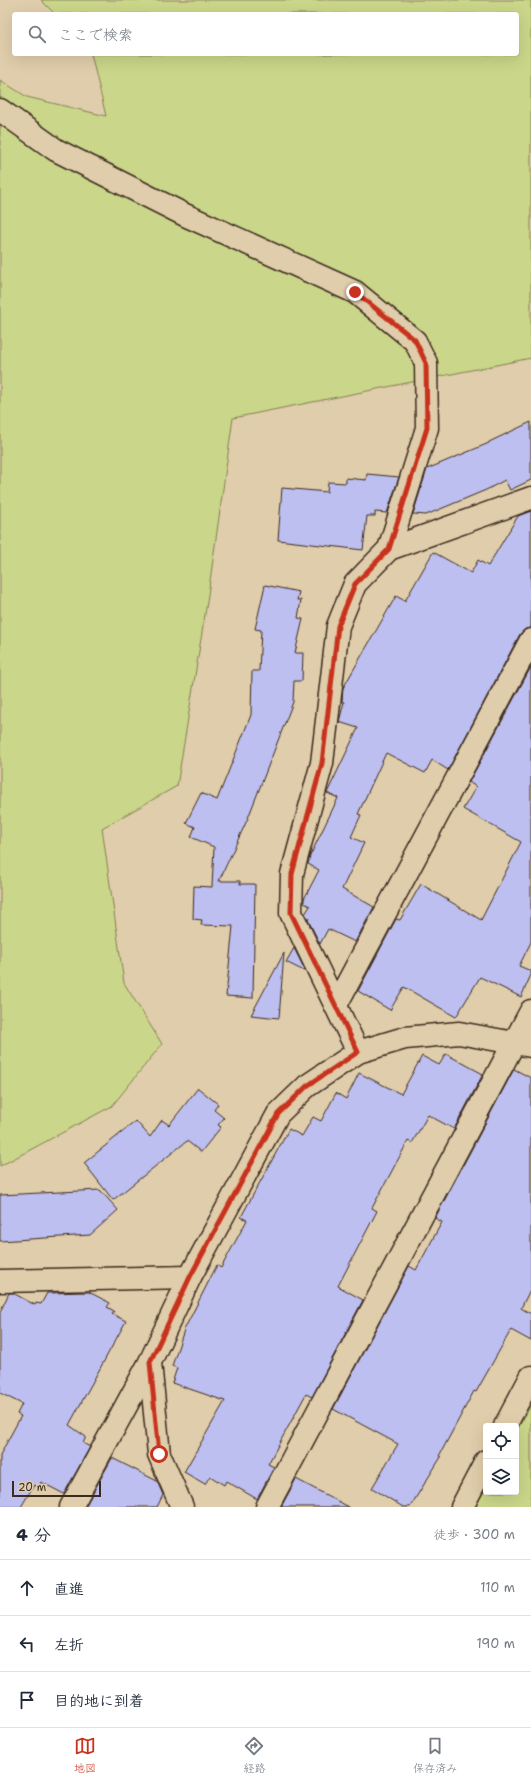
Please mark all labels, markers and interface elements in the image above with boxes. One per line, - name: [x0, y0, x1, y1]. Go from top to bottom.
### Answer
- search box: [12, 12, 519, 56]
- icon: search: [26, 23, 48, 45]
- text: ここで検索: [58, 25, 133, 45]
- route end: [346, 283, 364, 301]
- map controls: [483, 1423, 519, 1495]
- button: locate: [483, 1423, 519, 1459]
- route start: [150, 1445, 168, 1463]
- button: layers: [483, 1459, 519, 1495]
- scale bar: [12, 1479, 101, 1498]
- text: 20 m: [18, 1480, 46, 1495]
- text: 4 分: [16, 1524, 51, 1546]
- text: 徒歩 · 300 m: [434, 1526, 515, 1543]
- icon: ahead: [16, 1577, 38, 1599]
- text: 直進: [54, 1579, 84, 1599]
- text: 110 m: [480, 1579, 515, 1596]
- icon: left: [16, 1633, 38, 1655]
- text: 左折: [54, 1635, 84, 1655]
- text: 190 m: [476, 1635, 515, 1652]
- icon: arrive: [16, 1689, 38, 1711]
- text: 目的地に到着: [54, 1691, 144, 1711]
- tab: 地図: [74, 1735, 96, 1776]
- tab: 経路: [243, 1735, 265, 1776]
- tab: 保存済み: [413, 1735, 457, 1776]

